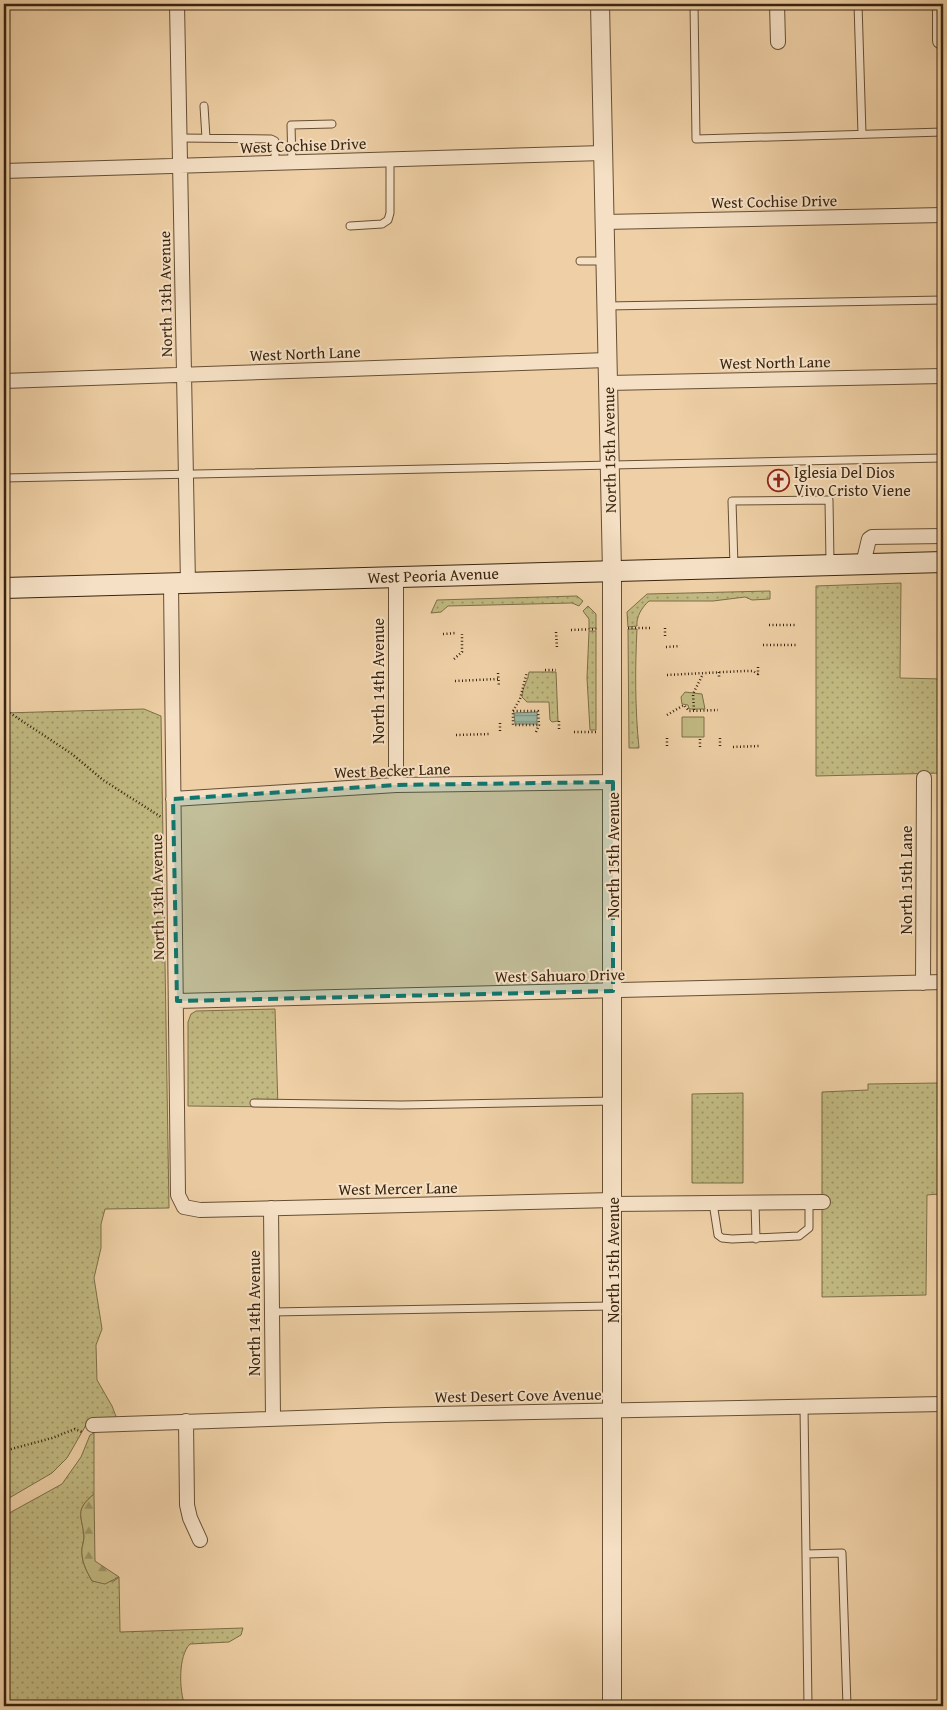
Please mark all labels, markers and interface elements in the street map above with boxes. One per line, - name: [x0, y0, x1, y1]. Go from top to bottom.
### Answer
- street label: West Cochise Drive: [239, 131, 367, 159]
- street label: West Cochise Drive: [711, 188, 837, 214]
- street label: North 13th Avenue: [152, 231, 178, 357]
- street label: West North Lane: [249, 339, 361, 367]
- street label: West North Lane: [719, 349, 831, 375]
- street label: North 15th Avenue: [596, 387, 622, 513]
- place label: Iglesia Del Dios Vivo Cristo Viene: [794, 460, 911, 502]
- church icon: Iglesia Del Dios Vivo Cristo Viene: [766, 469, 790, 493]
- street label: West Peoria Avenue: [367, 561, 499, 589]
- street label: North 14th Avenue: [366, 618, 390, 744]
- street label: West Becker Lane: [333, 756, 451, 784]
- street label: North 15th Avenue: [601, 792, 625, 918]
- street label: North 15th Lane: [894, 826, 918, 934]
- street label: North 13th Avenue: [144, 834, 170, 960]
- street label: West Sahuaro Drive: [495, 962, 625, 988]
- street label: West Mercer Lane: [338, 1175, 458, 1201]
- street label: North 15th Avenue: [601, 1197, 625, 1323]
- street label: North 14th Avenue: [242, 1250, 266, 1376]
- street label: West Desert Cove Avenue: [434, 1382, 602, 1408]

